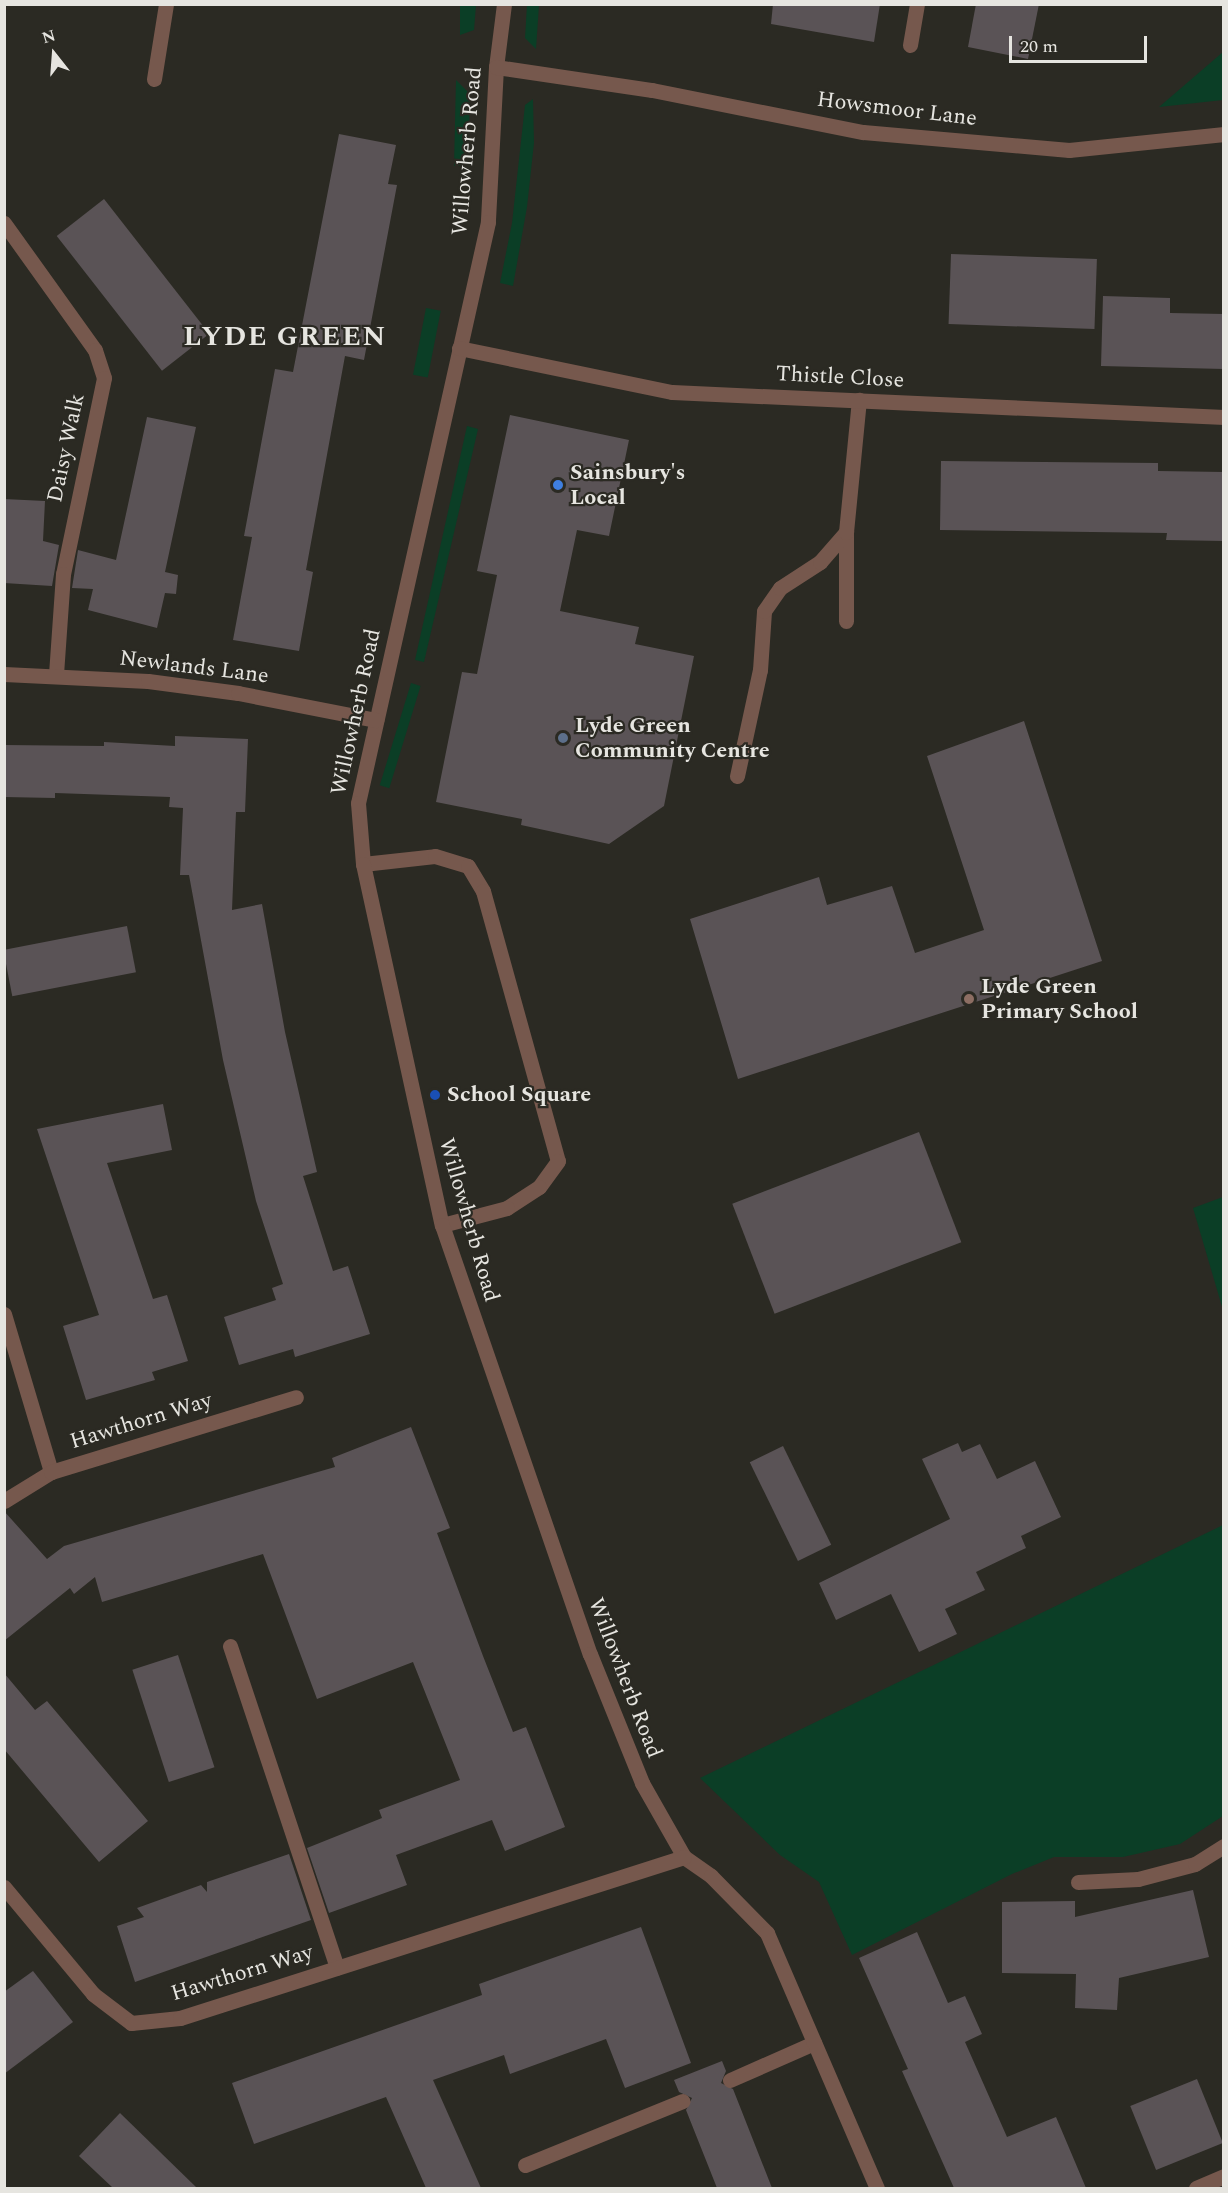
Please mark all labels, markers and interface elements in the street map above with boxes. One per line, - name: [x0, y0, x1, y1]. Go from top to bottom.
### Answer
- text: N: [39, 23, 58, 50]
- north arrow: [24, 24, 84, 84]
- scale bar: [1012, 24, 1150, 62]
- text: 20 m: [1020, 33, 1058, 60]
- street label: Willowherb Road: [446, 66, 488, 236]
- street label: Howsmoor Lane: [816, 86, 978, 132]
- district label: LYDE GREEN: [183, 320, 387, 354]
- street label: Thistle Close: [775, 360, 905, 394]
- street label: Daisy Walk: [42, 391, 90, 505]
- place label: Sainsbury's Local: [570, 459, 685, 511]
- marker: Sainsbury's Local: [551, 478, 565, 492]
- street label: Willowherb Road: [325, 626, 387, 798]
- street label: Newlands Lane: [118, 645, 270, 689]
- place label: Lyde Green Community Centre: [575, 712, 770, 764]
- marker: Lyde Green Community Centre: [556, 731, 570, 745]
- place label: Lyde Green Primary School: [981, 973, 1138, 1024]
- marker: Lyde Green Primary School: [962, 992, 976, 1006]
- place label: School Square: [447, 1082, 591, 1108]
- marker: School Square: [428, 1088, 442, 1102]
- street label: Willowherb Road: [433, 1135, 505, 1305]
- street label: Hawthorn Way: [67, 1387, 215, 1455]
- street label: Willowherb Road: [582, 1594, 668, 1762]
- street label: Hawthorn Way: [168, 1939, 316, 2007]

